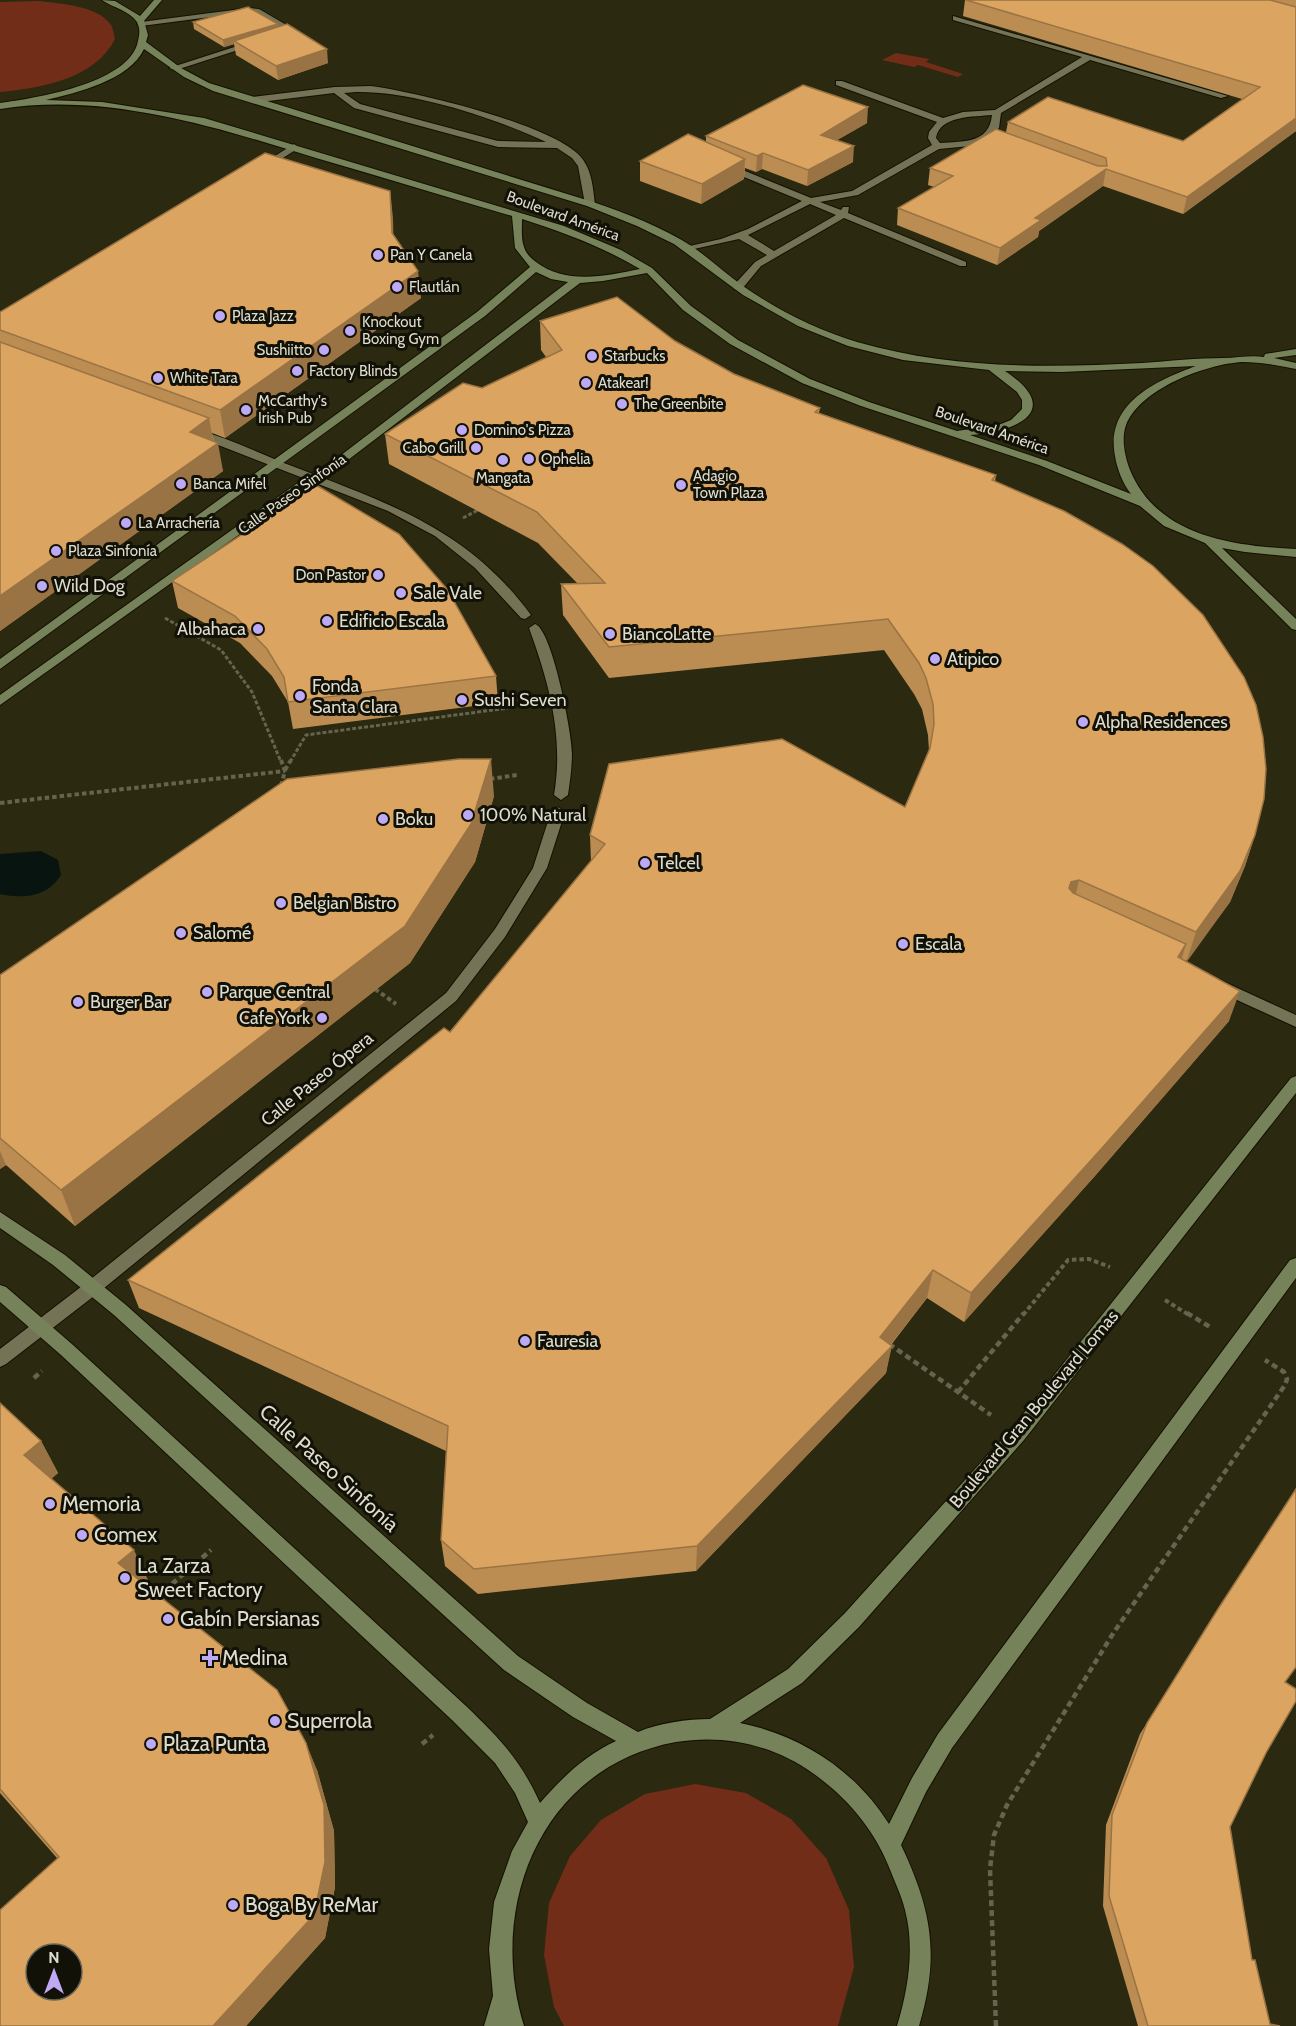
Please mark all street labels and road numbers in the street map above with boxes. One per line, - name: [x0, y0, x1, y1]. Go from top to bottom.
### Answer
- street label: Boulevard América: [504, 187, 623, 245]
- street label: Boulevard América: [933, 402, 1052, 458]
- street label: Calle Paseo Sinfonía: [235, 450, 350, 538]
- street label: Calle Paseo Ópera: [256, 1027, 378, 1131]
- street label: Boulevard Gran Boulevard Lomas: [945, 1306, 1123, 1512]
- street label: Calle Paseo Sinfonía: [255, 1399, 404, 1537]

